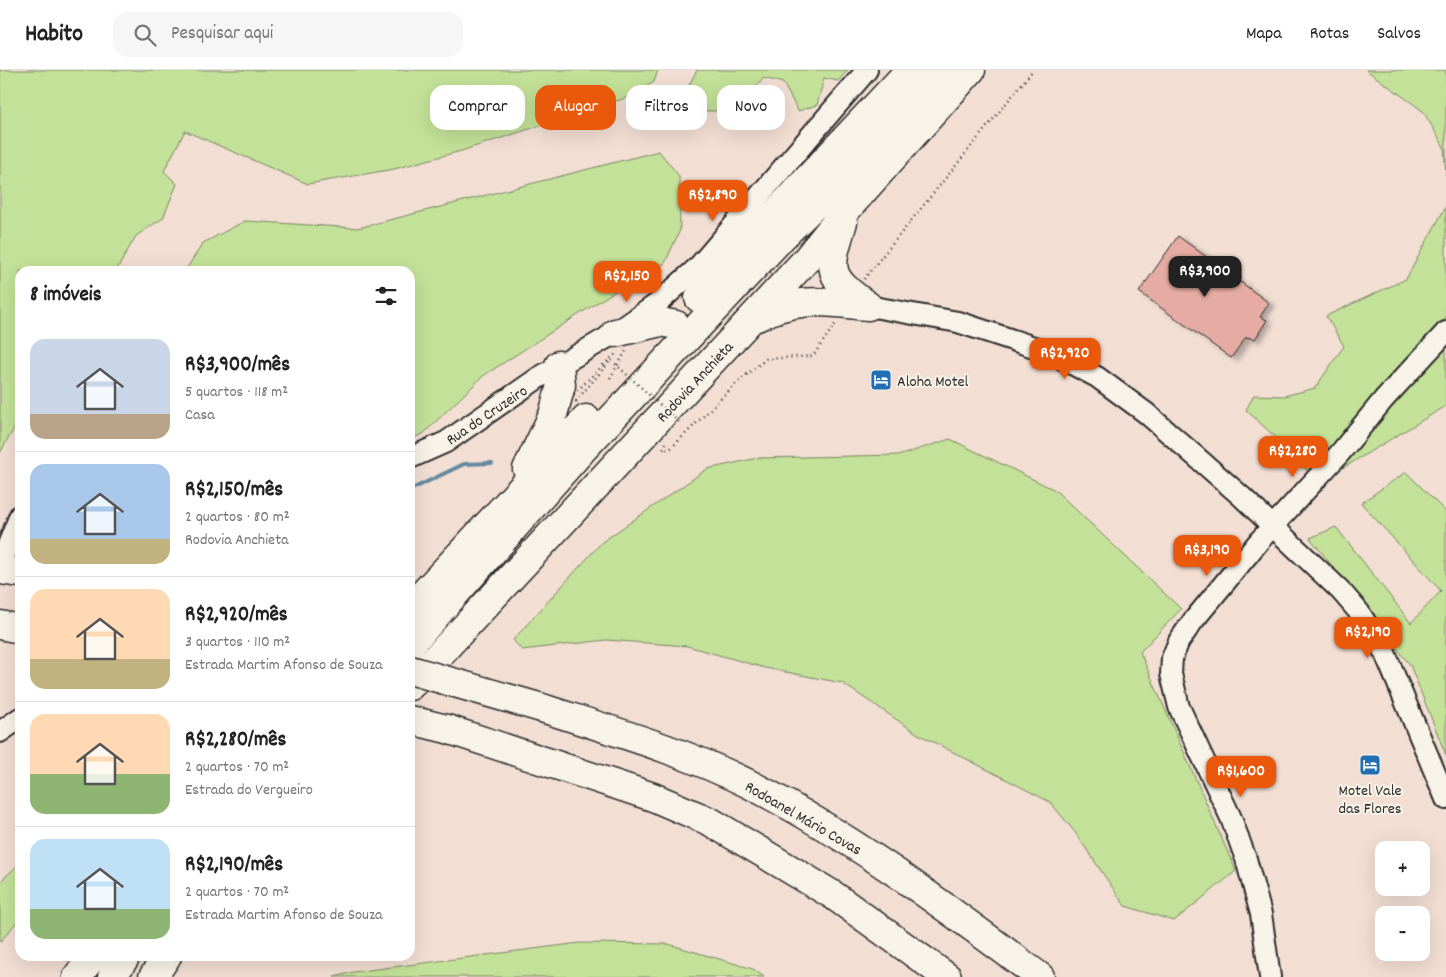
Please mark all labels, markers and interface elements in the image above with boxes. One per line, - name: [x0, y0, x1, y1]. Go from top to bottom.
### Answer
- search box: [113, 12, 463, 57]
- text: Habito: [25, 18, 83, 52]
- icon: search: [131, 21, 159, 49]
- text: Pesquisar aqui: [171, 21, 273, 48]
- text: Mapa: [1246, 22, 1282, 47]
- text: Rotas: [1310, 22, 1349, 47]
- text: Salvos: [1377, 22, 1421, 47]
- chip: Comprar: [430, 85, 525, 130]
- chip: Alugar: [535, 85, 616, 130]
- chip: Filtros: [626, 85, 707, 130]
- chip: Novo: [717, 85, 785, 130]
- pin: R$2,890: [667, 180, 759, 222]
- text: R$2,890: [689, 184, 737, 207]
- pin: R$3,900: [1159, 256, 1251, 298]
- pin: R$2,150: [581, 260, 673, 303]
- text: R$3,900: [1180, 260, 1230, 283]
- text: R$2,150: [604, 265, 650, 288]
- text: 8 imóveis: [30, 281, 102, 311]
- icon: filters: [372, 282, 400, 310]
- street label: Rodovia Anchieta: [652, 337, 740, 428]
- pin: R$2,920: [1019, 338, 1111, 380]
- text: R$2,920: [1041, 342, 1089, 365]
- text: R$3,900/mês: [185, 351, 290, 381]
- icon: home: [70, 359, 130, 419]
- hotel icon: Aloha Motel: [869, 368, 893, 392]
- place label: Aloha Motel: [897, 371, 969, 394]
- street label: Rua do Cruzeiro: [442, 380, 533, 452]
- text: 5 quartos · 118 m²: [185, 381, 288, 404]
- text: Casa: [185, 404, 215, 427]
- pin: R$2,280: [1247, 436, 1339, 478]
- text: R$2,280: [1269, 440, 1317, 463]
- text: R$2,150/mês: [185, 476, 283, 506]
- icon: home: [70, 484, 130, 544]
- text: 2 quartos · 80 m²: [185, 506, 289, 529]
- text: Rodovia Anchieta: [185, 529, 289, 552]
- pin: R$3,190: [1161, 534, 1253, 577]
- text: R$3,190: [1184, 539, 1230, 562]
- text: R$2,920/mês: [185, 601, 288, 631]
- icon: home: [70, 609, 130, 669]
- pin: R$2,190: [1322, 616, 1414, 659]
- text: R$2,190: [1345, 621, 1391, 644]
- text: 3 quartos · 110 m²: [185, 631, 290, 654]
- text: Estrada Martim Afonso de Souza: [185, 654, 383, 677]
- text: R$2,280/mês: [185, 726, 286, 756]
- icon: home: [70, 734, 130, 794]
- hotel icon: Motel Vale das Flores: [1358, 753, 1382, 777]
- text: 2 quartos · 70 m²: [185, 756, 289, 779]
- pin: R$1,600: [1195, 756, 1287, 798]
- text: R$1,600: [1217, 760, 1265, 783]
- street label: Rodoanel Mário Covas: [740, 776, 866, 862]
- text: Estrada do Vergueiro: [185, 779, 313, 802]
- place label: Motel Vale das Flores: [1338, 780, 1402, 821]
- map controls: [1375, 841, 1430, 961]
- button: +: [1375, 841, 1430, 896]
- text: R$2,190/mês: [185, 851, 283, 881]
- icon: home: [70, 859, 130, 919]
- text: 2 quartos · 70 m²: [185, 881, 289, 904]
- text: Estrada Martim Afonso de Souza: [185, 904, 383, 927]
- button: −: [1375, 906, 1430, 961]

